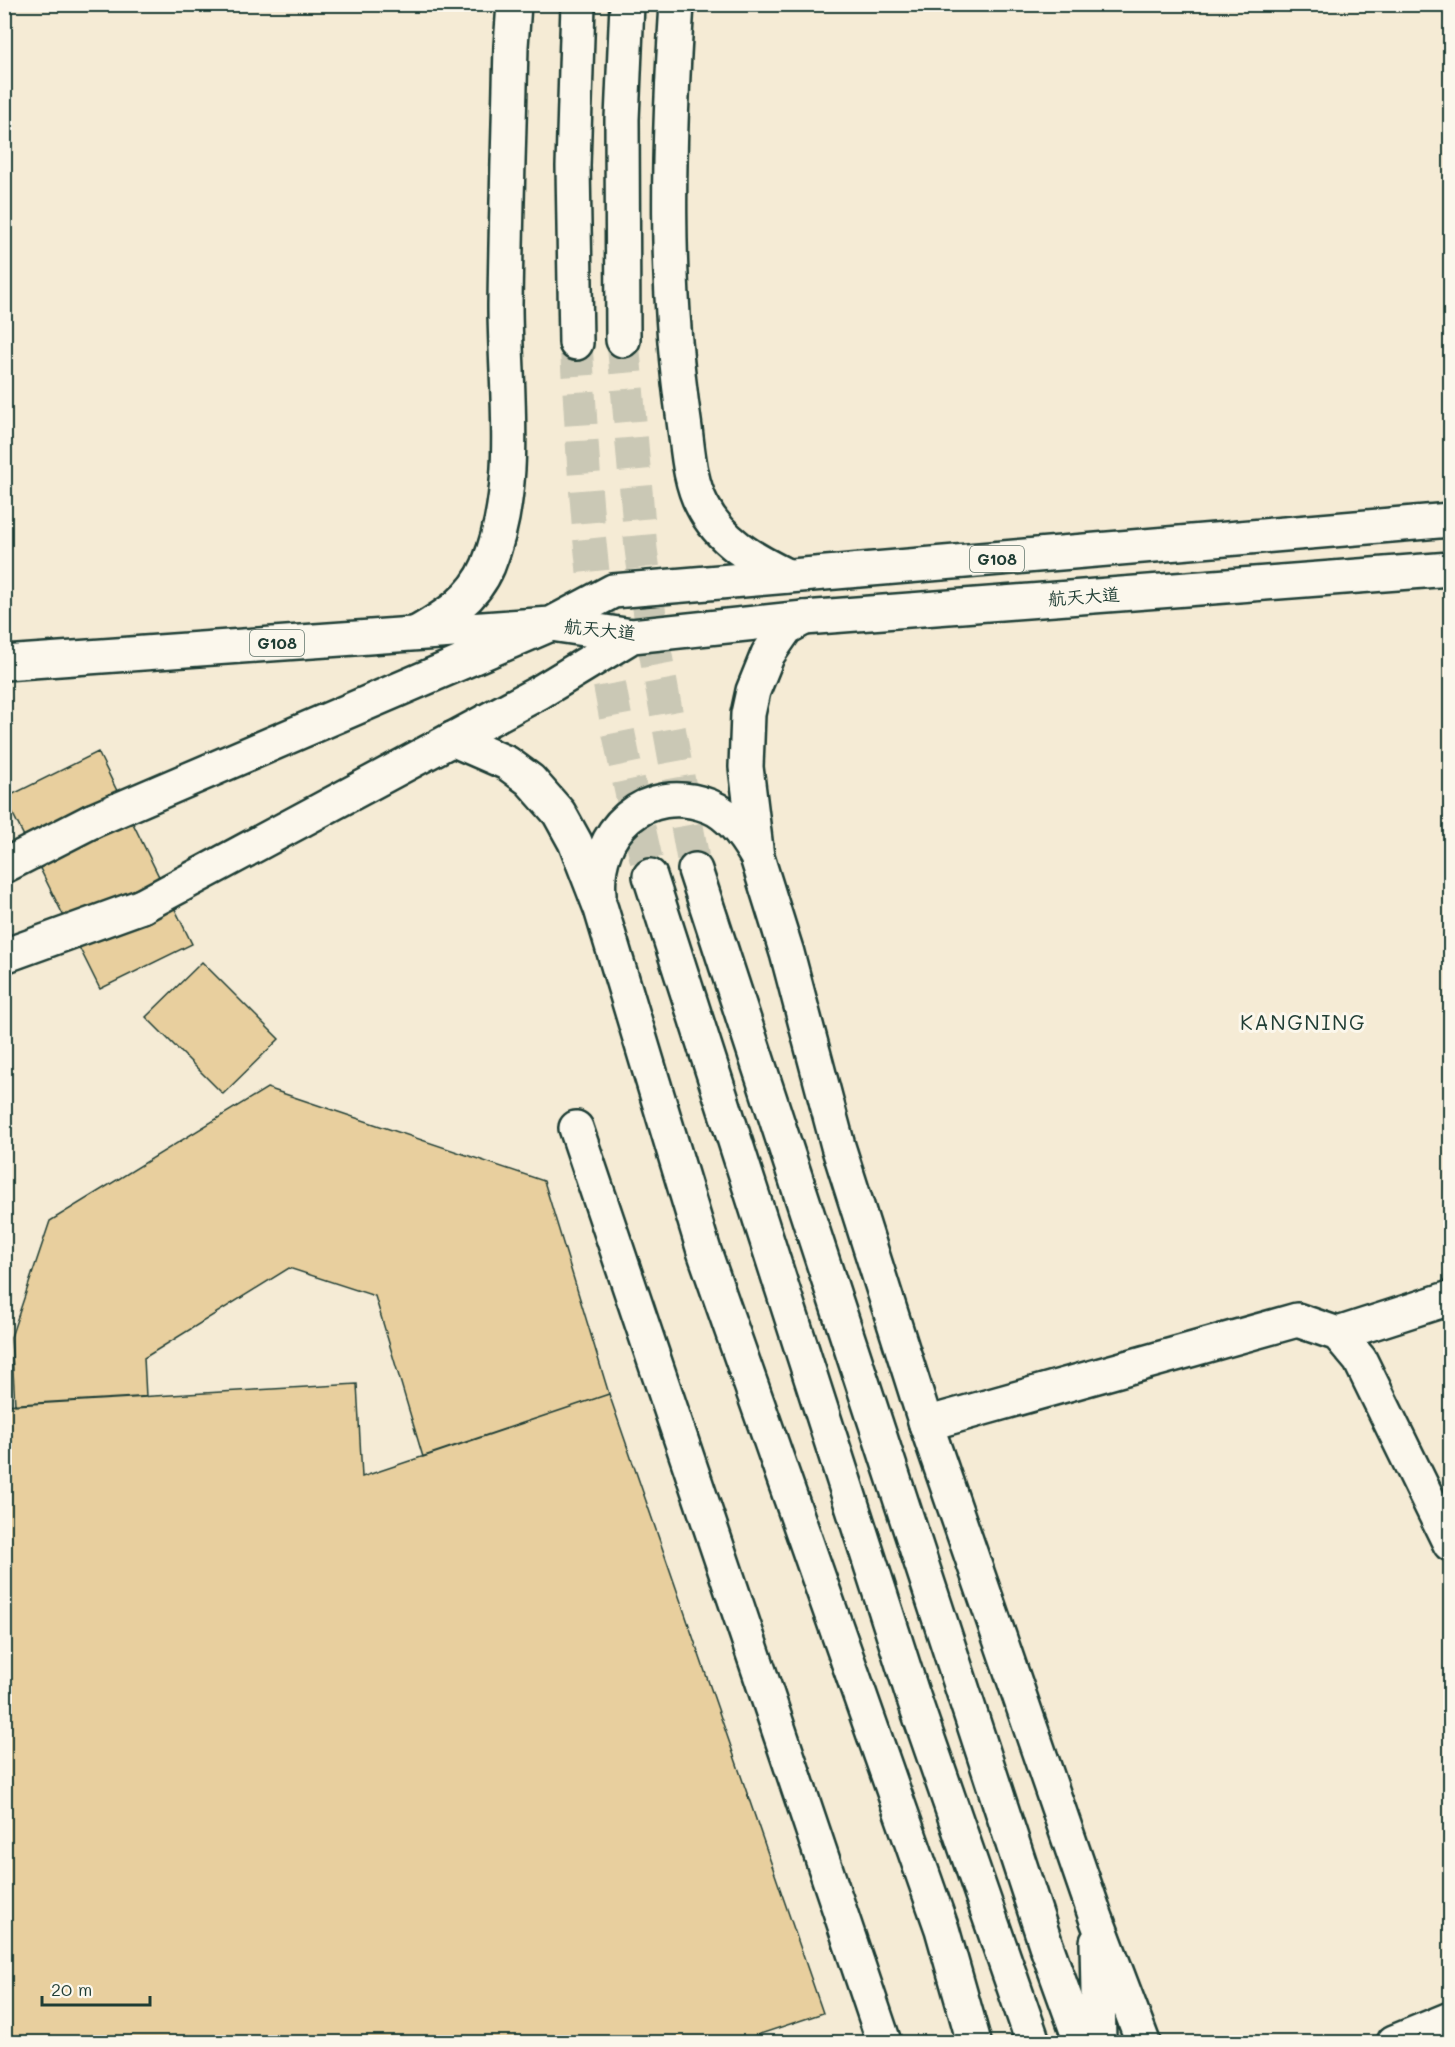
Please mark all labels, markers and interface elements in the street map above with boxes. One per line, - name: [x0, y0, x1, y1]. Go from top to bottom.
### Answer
- road number: G108: [970, 546, 1024, 572]
- street label: 航天大道: [1047, 582, 1121, 610]
- street label: 航天大道: [563, 613, 637, 645]
- road number: G108: [250, 630, 304, 656]
- district label: KANGNING: [1240, 1008, 1366, 1035]
- scale bar: [42, 1969, 150, 2007]
- text: 20 m: [51, 1977, 92, 2001]

